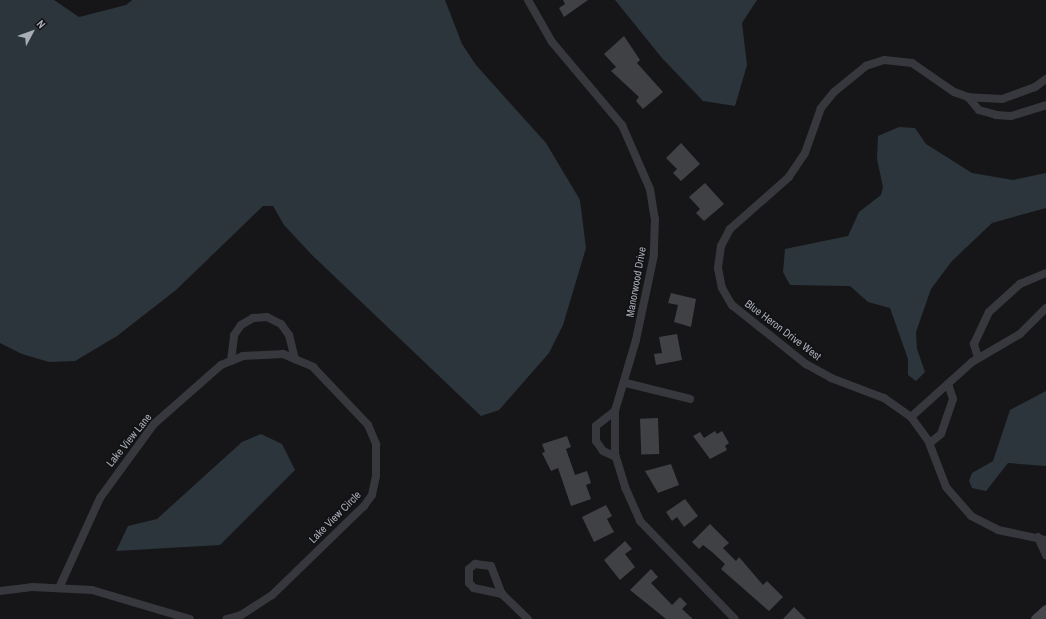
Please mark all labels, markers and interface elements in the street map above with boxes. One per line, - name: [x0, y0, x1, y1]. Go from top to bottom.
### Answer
- north arrow: [12, 12, 52, 52]
- text: N: [34, 17, 48, 31]
- street label: Manorwood Drive: [623, 246, 649, 318]
- street label: Blue Heron Drive West: [742, 297, 824, 363]
- street label: Lake View Lane: [104, 411, 154, 469]
- street label: Lake View Circle: [306, 488, 364, 546]

